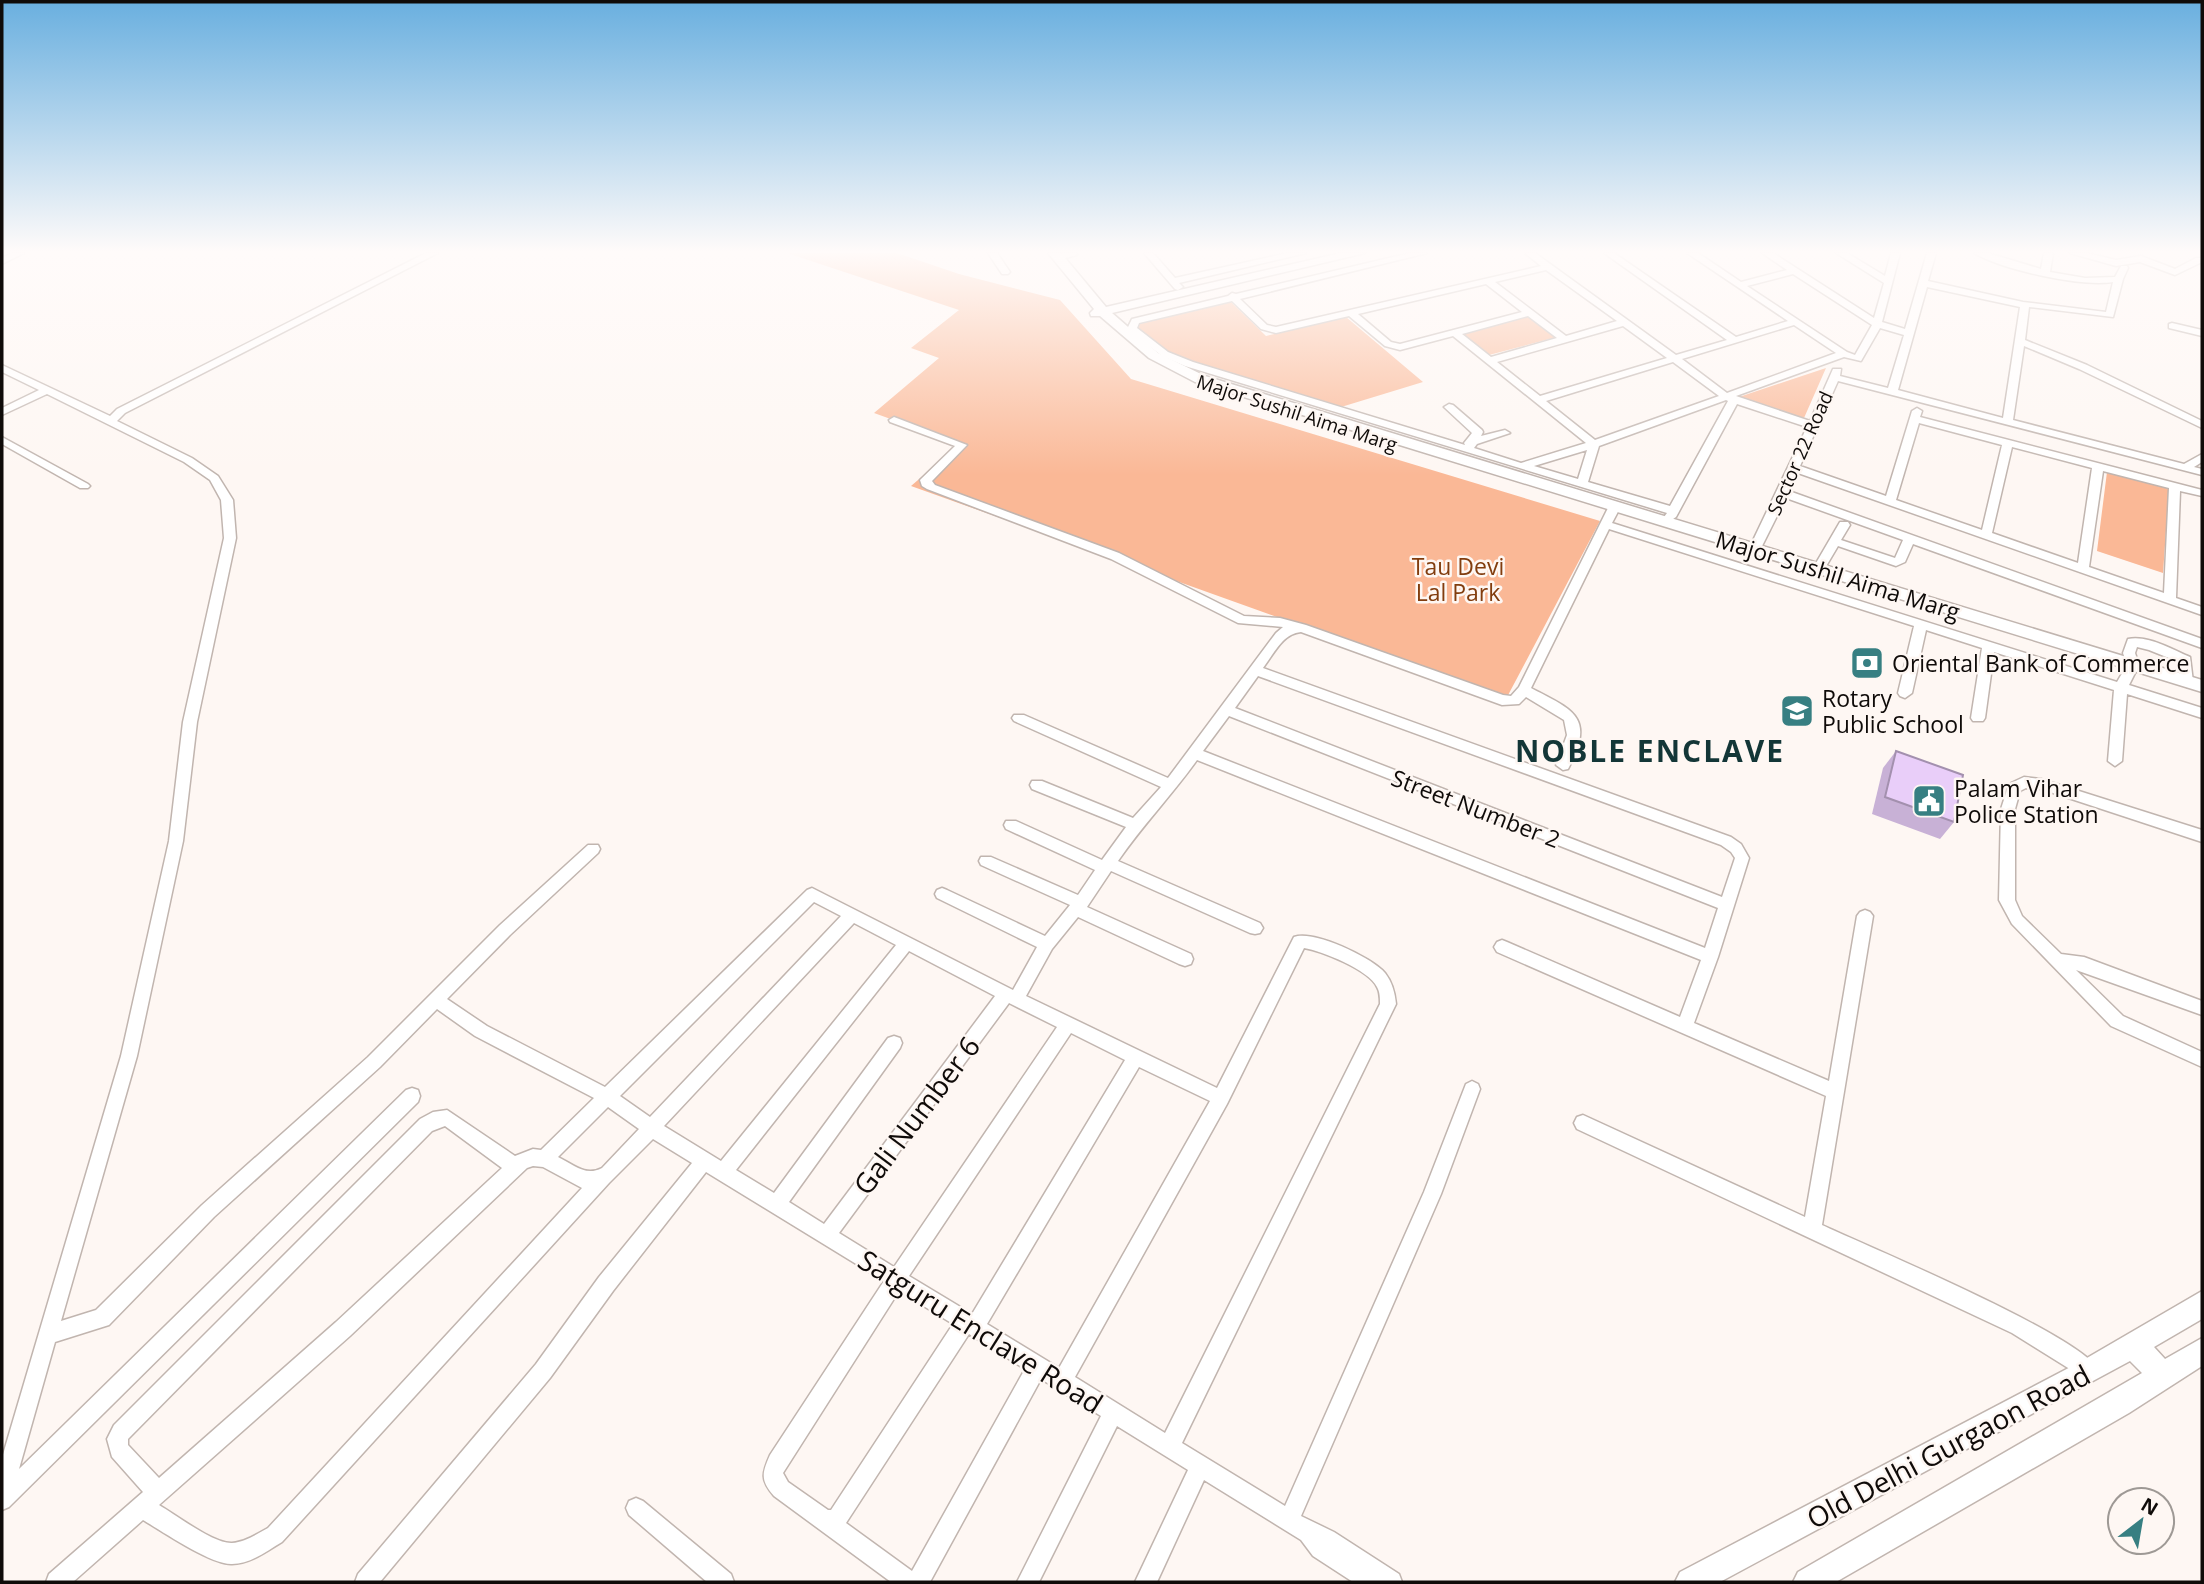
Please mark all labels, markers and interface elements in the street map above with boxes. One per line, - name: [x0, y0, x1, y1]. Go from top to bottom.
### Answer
- street label: Major Sushil Aima Marg: [1193, 368, 1401, 458]
- street label: Sector 22 Road: [1761, 387, 1839, 519]
- street label: Major Sushil Aima Marg: [1712, 523, 1964, 628]
- park label: Tau Devi Lal Park: [1412, 550, 1504, 608]
- bank icon: Oriental Bank of Commerce: [1848, 644, 1886, 682]
- place label: Oriental Bank of Commerce: [1892, 647, 2189, 679]
- place label: Rotary Public School: [1822, 682, 1964, 740]
- school or university icon: Rotary Public School: [1778, 692, 1816, 730]
- district label: NOBLE ENCLAVE: [1515, 730, 1785, 771]
- street label: Street Number 2: [1387, 761, 1565, 855]
- place label: Palam Vihar Police Station: [1954, 772, 2099, 830]
- public building icon: Palam Vihar Police Station: [1910, 782, 1948, 820]
- street label: Gali Number 6: [844, 1028, 988, 1202]
- street label: Satguru Enclave Road: [851, 1240, 1111, 1422]
- street label: Old Delhi Gurgaon Road: [1800, 1355, 2096, 1537]
- north arrow: [2106, 1486, 2176, 1556]
- text: N: [2136, 1491, 2163, 1522]

